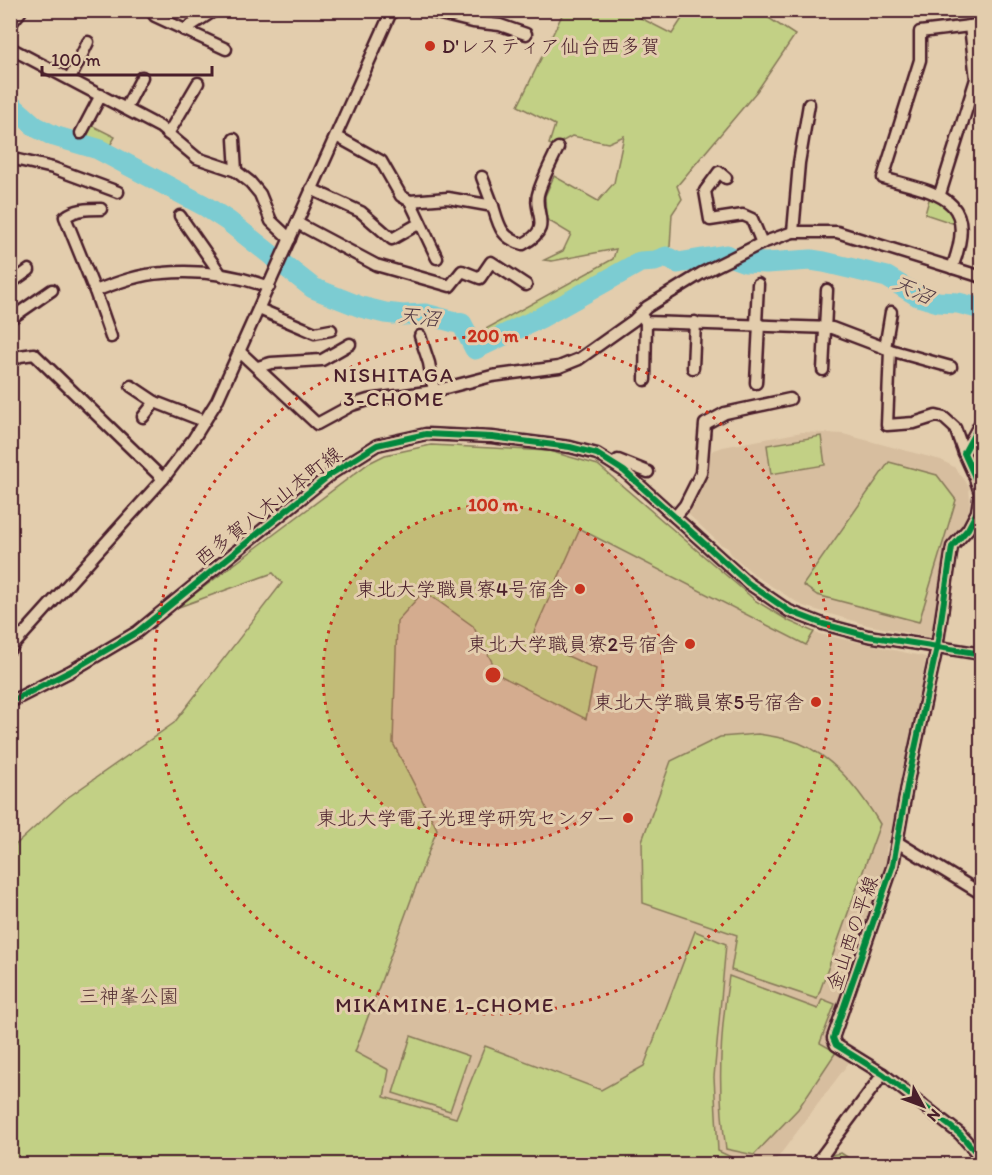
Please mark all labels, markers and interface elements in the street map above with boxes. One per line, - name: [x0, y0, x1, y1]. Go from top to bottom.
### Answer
- place label: D'レスティア仙台西多賀: [442, 34, 660, 58]
- scale bar: [42, 39, 212, 77]
- marker: D'レスティア仙台西多賀: [423, 39, 437, 53]
- text: 100 m: [51, 49, 101, 71]
- water label: 天沼: [889, 269, 939, 311]
- water label: 天沼: [397, 302, 443, 332]
- text: 200 m: [468, 325, 519, 347]
- district label: NISHITAGA 3-CHOME: [333, 362, 455, 411]
- street label: 西多賀八木山本町線: [190, 441, 346, 571]
- text: 100 m: [468, 494, 519, 516]
- place label: 東北大学職員寮4号宿舎: [356, 577, 568, 601]
- marker: 東北大学職員寮4号宿舎: [573, 582, 587, 596]
- place label: 東北大学職員寮2号宿舎: [467, 632, 678, 656]
- marker: 東北大学職員寮2号宿舎: [683, 637, 697, 651]
- centre of rings: [483, 665, 503, 685]
- place label: 東北大学職員寮5号宿舎: [594, 690, 804, 714]
- marker: 東北大学職員寮5号宿舎: [809, 695, 823, 709]
- place label: 東北大学電子光理学研究センター: [317, 806, 616, 830]
- marker: 東北大学電子光理学研究センター: [621, 811, 635, 825]
- street label: 金山西の平線: [821, 872, 883, 994]
- park label: 三神峯公園: [79, 984, 179, 1008]
- district label: MIKAMINE 1-CHOME: [335, 992, 555, 1017]
- north arrow: [893, 1076, 953, 1136]
- text: N: [923, 1105, 945, 1126]

